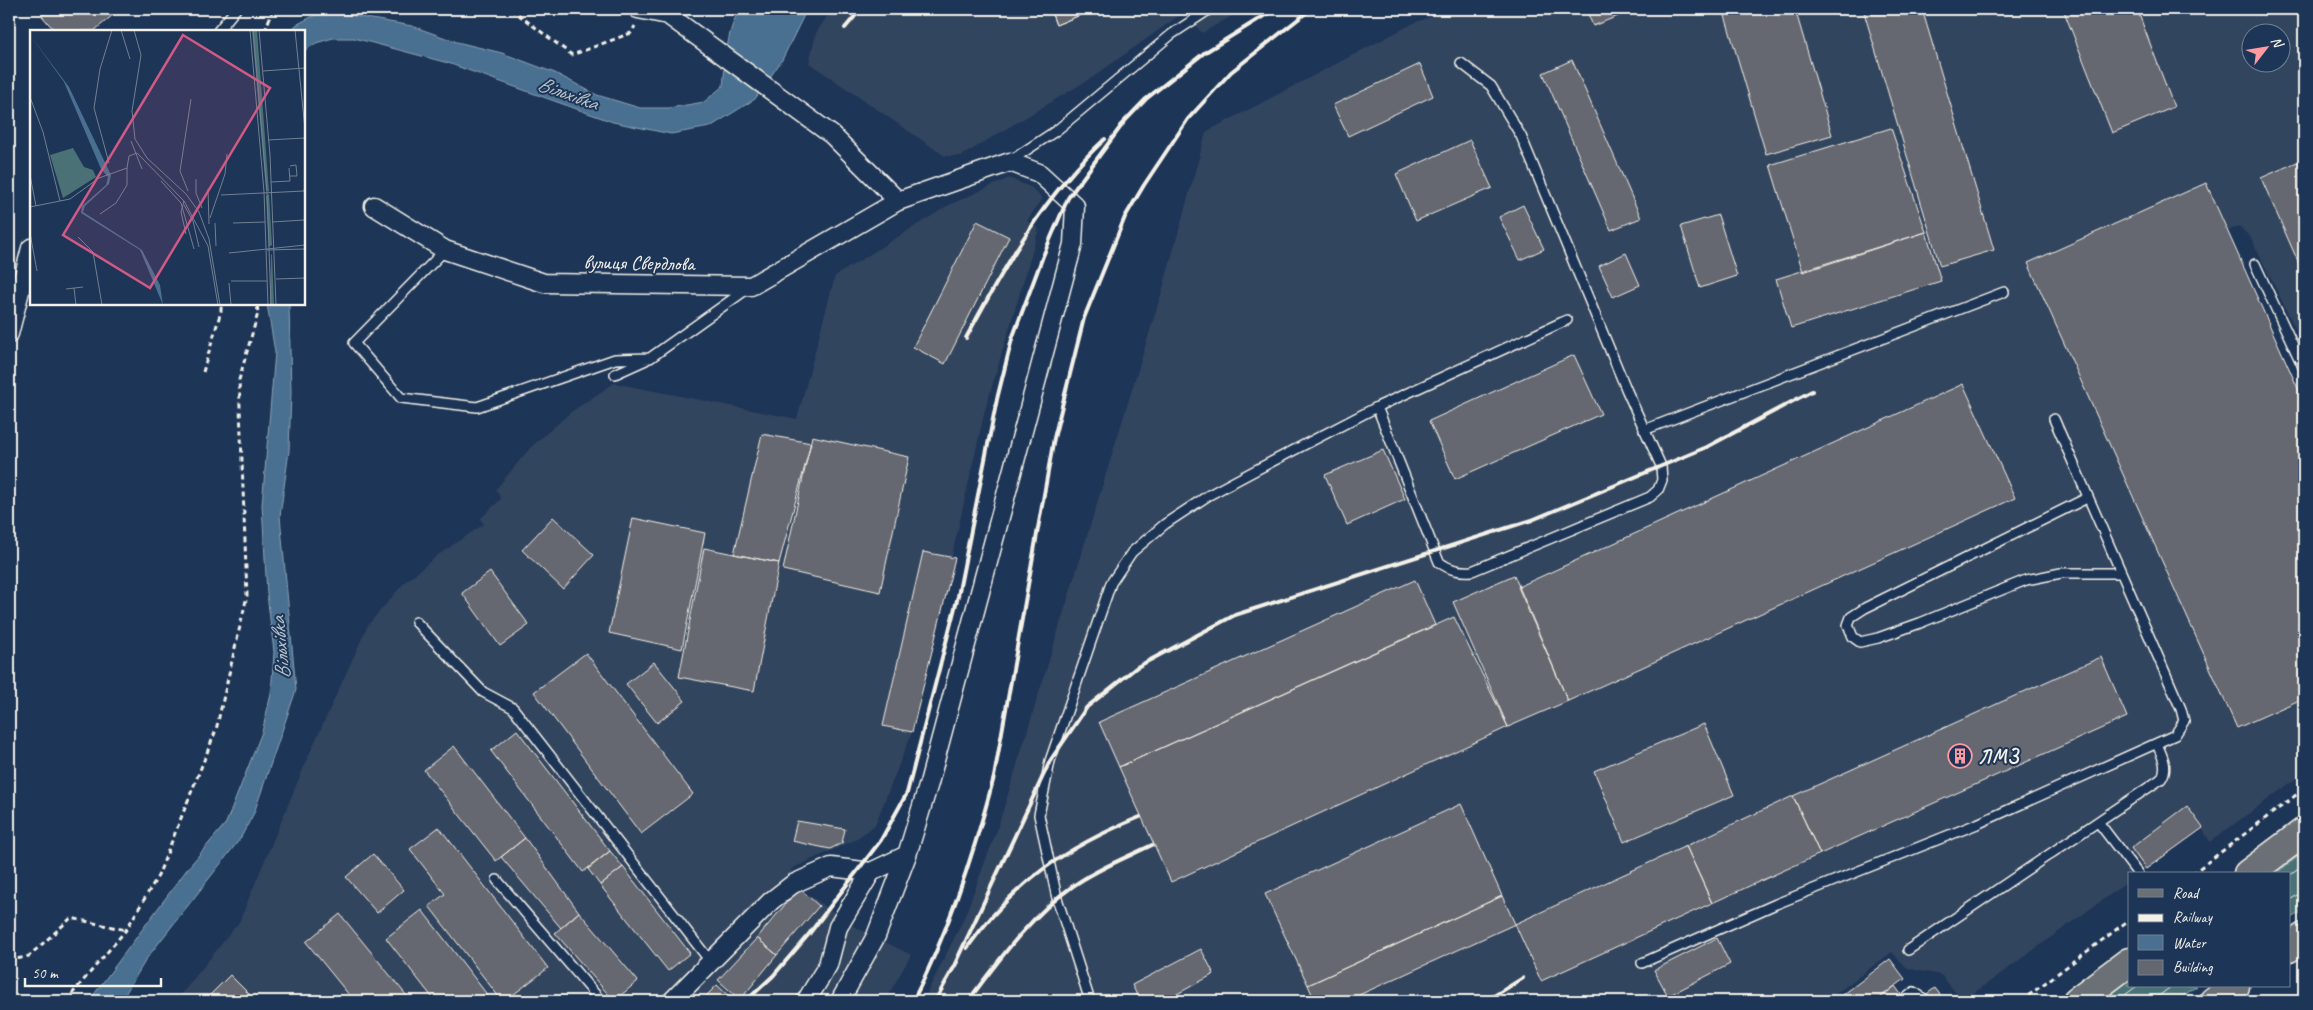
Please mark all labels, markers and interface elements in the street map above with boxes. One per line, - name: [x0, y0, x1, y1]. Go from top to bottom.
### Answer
- north arrow: [2240, 22, 2290, 72]
- inset map: [30, 30, 305, 305]
- text: N: [2267, 33, 2287, 52]
- water label: Вільхівка: [534, 70, 603, 116]
- street label: вулиця Свердлова: [583, 250, 696, 276]
- water label: Вільхівка: [264, 614, 296, 680]
- building icon: ЛМЗ: [1947, 743, 1973, 769]
- place label: ЛМЗ: [1978, 744, 2020, 769]
- legend: [2128, 872, 2290, 988]
- text: Road: [2173, 884, 2200, 903]
- text: Railway: [2173, 908, 2214, 927]
- text: Water: [2173, 934, 2207, 953]
- scale bar: [25, 955, 161, 987]
- text: Building: [2173, 958, 2213, 977]
- text: 50 m: [32, 964, 59, 983]

